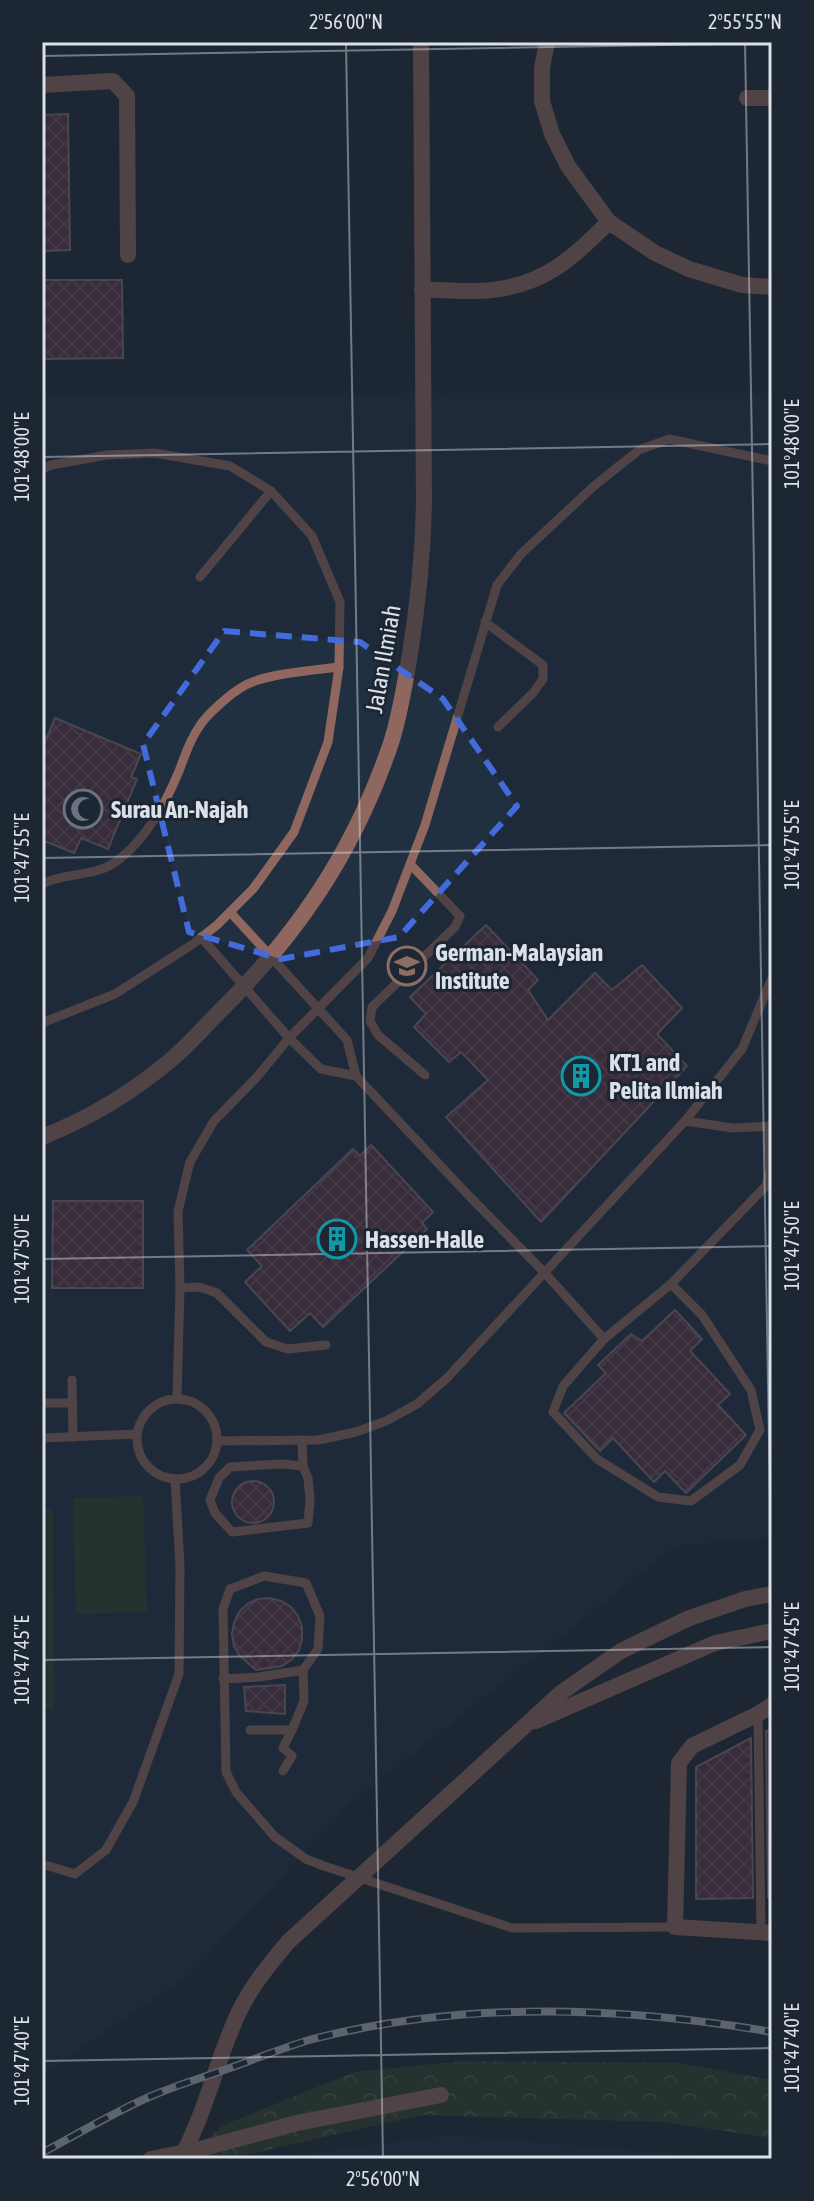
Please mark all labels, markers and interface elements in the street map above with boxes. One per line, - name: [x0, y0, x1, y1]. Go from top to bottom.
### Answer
- text: 2°56'00"N: [309, 10, 383, 33]
- text: 2°55'55"N: [708, 10, 782, 33]
- text: 101°48'00"E: [780, 399, 803, 489]
- text: 101°48'00"E: [10, 412, 33, 502]
- street label: Jalan Ilmiah: [360, 603, 406, 715]
- mosque icon: Surau An-Najah: [62, 788, 104, 830]
- place label: Surau An-Najah: [111, 796, 248, 823]
- text: 101°47'55"E: [780, 800, 803, 890]
- text: 101°47'55"E: [10, 813, 33, 903]
- place label: German-Malaysian Institute: [435, 939, 603, 994]
- school or university icon: German-Malaysian Institute: [386, 945, 428, 987]
- place label: KT1 and Pelita Ilmiah: [609, 1049, 723, 1104]
- building icon: KT1 and Pelita Ilmiah: [560, 1055, 602, 1097]
- text: 101°47'50"E: [780, 1201, 803, 1291]
- text: 101°47'50"E: [10, 1214, 33, 1304]
- building icon: Hassen-Halle: [316, 1218, 358, 1260]
- place label: Hassen-Halle: [365, 1226, 484, 1253]
- text: 101°47'45"E: [780, 1602, 803, 1692]
- text: 101°47'45"E: [10, 1615, 33, 1705]
- text: 101°47'40"E: [780, 2003, 803, 2093]
- text: 101°47'40"E: [10, 2016, 33, 2106]
- text: 2°56'00"N: [346, 2167, 420, 2190]

